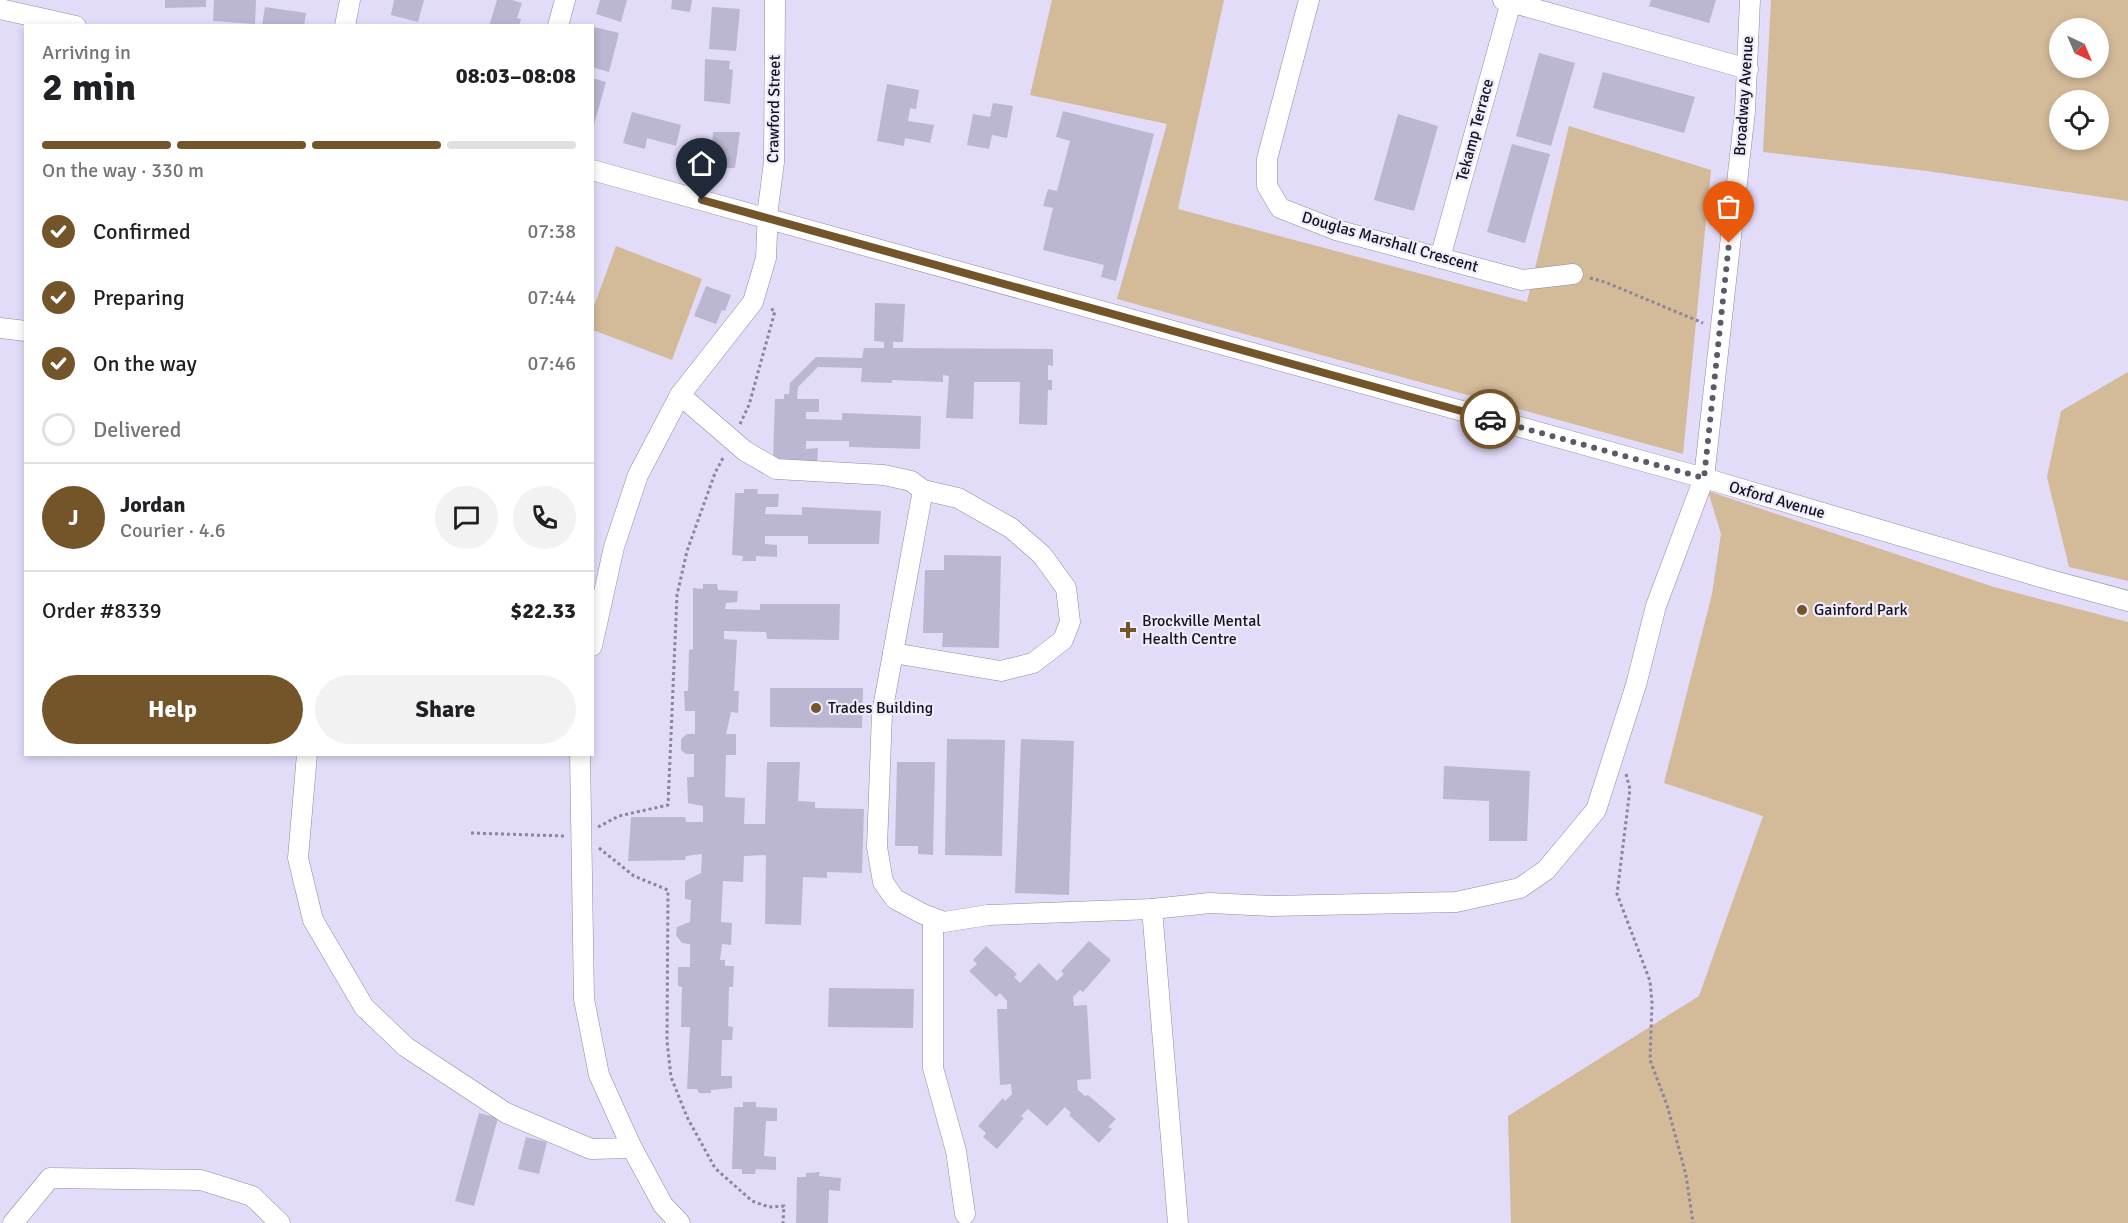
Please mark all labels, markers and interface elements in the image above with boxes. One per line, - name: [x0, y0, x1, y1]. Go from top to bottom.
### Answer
- north arrow: [2049, 18, 2109, 78]
- map controls: [2049, 18, 2109, 150]
- street label: Broadway Avenue: [1730, 35, 1758, 157]
- text: Arriving in: [42, 40, 131, 65]
- street label: Crawford Street: [763, 54, 785, 163]
- text: 08:03–08:08: [456, 62, 576, 89]
- text: 2 min: [42, 63, 136, 111]
- street label: Tekamp Terrace: [1452, 77, 1498, 183]
- button: locate: [2049, 90, 2109, 150]
- pin: [676, 138, 727, 200]
- icon: home: [685, 147, 718, 180]
- text: On the way · 330 m: [42, 158, 204, 183]
- pin: [1703, 181, 1754, 243]
- icon: bag: [1712, 190, 1745, 223]
- street label: Douglas Marshall Crescent: [1299, 207, 1481, 277]
- icon: check: [42, 215, 75, 248]
- text: Confirmed: [93, 218, 191, 245]
- text: 07:38: [527, 219, 576, 244]
- icon: check: [42, 281, 75, 314]
- text: Preparing: [93, 284, 185, 311]
- text: 07:44: [527, 285, 576, 310]
- icon: check: [42, 347, 75, 380]
- text: On the way: [93, 350, 197, 377]
- text: 07:46: [527, 351, 576, 376]
- courier: [1460, 389, 1520, 449]
- icon: car: [1474, 403, 1507, 436]
- text: Delivered: [93, 416, 181, 443]
- street label: Oxford Avenue: [1727, 477, 1827, 523]
- button: chat: [435, 486, 498, 549]
- button: phone: [513, 486, 576, 549]
- text: Jordan: [120, 491, 186, 518]
- text: J: [68, 504, 79, 531]
- text: Courier · 4.6: [120, 518, 226, 543]
- text: Order #8339: [42, 597, 162, 624]
- text: $22.33: [510, 597, 576, 624]
- place label: Gainford Park: [1814, 600, 1908, 620]
- marker: Gainford Park: [1795, 603, 1809, 617]
- place label: Brockville Mental Health Centre: [1142, 611, 1261, 649]
- marker: Brockville Mental Health Centre: [1119, 621, 1137, 639]
- button: Help: [42, 675, 303, 744]
- button: Share: [315, 675, 576, 744]
- place label: Trades Building: [828, 698, 933, 718]
- marker: Trades Building: [809, 701, 823, 715]

